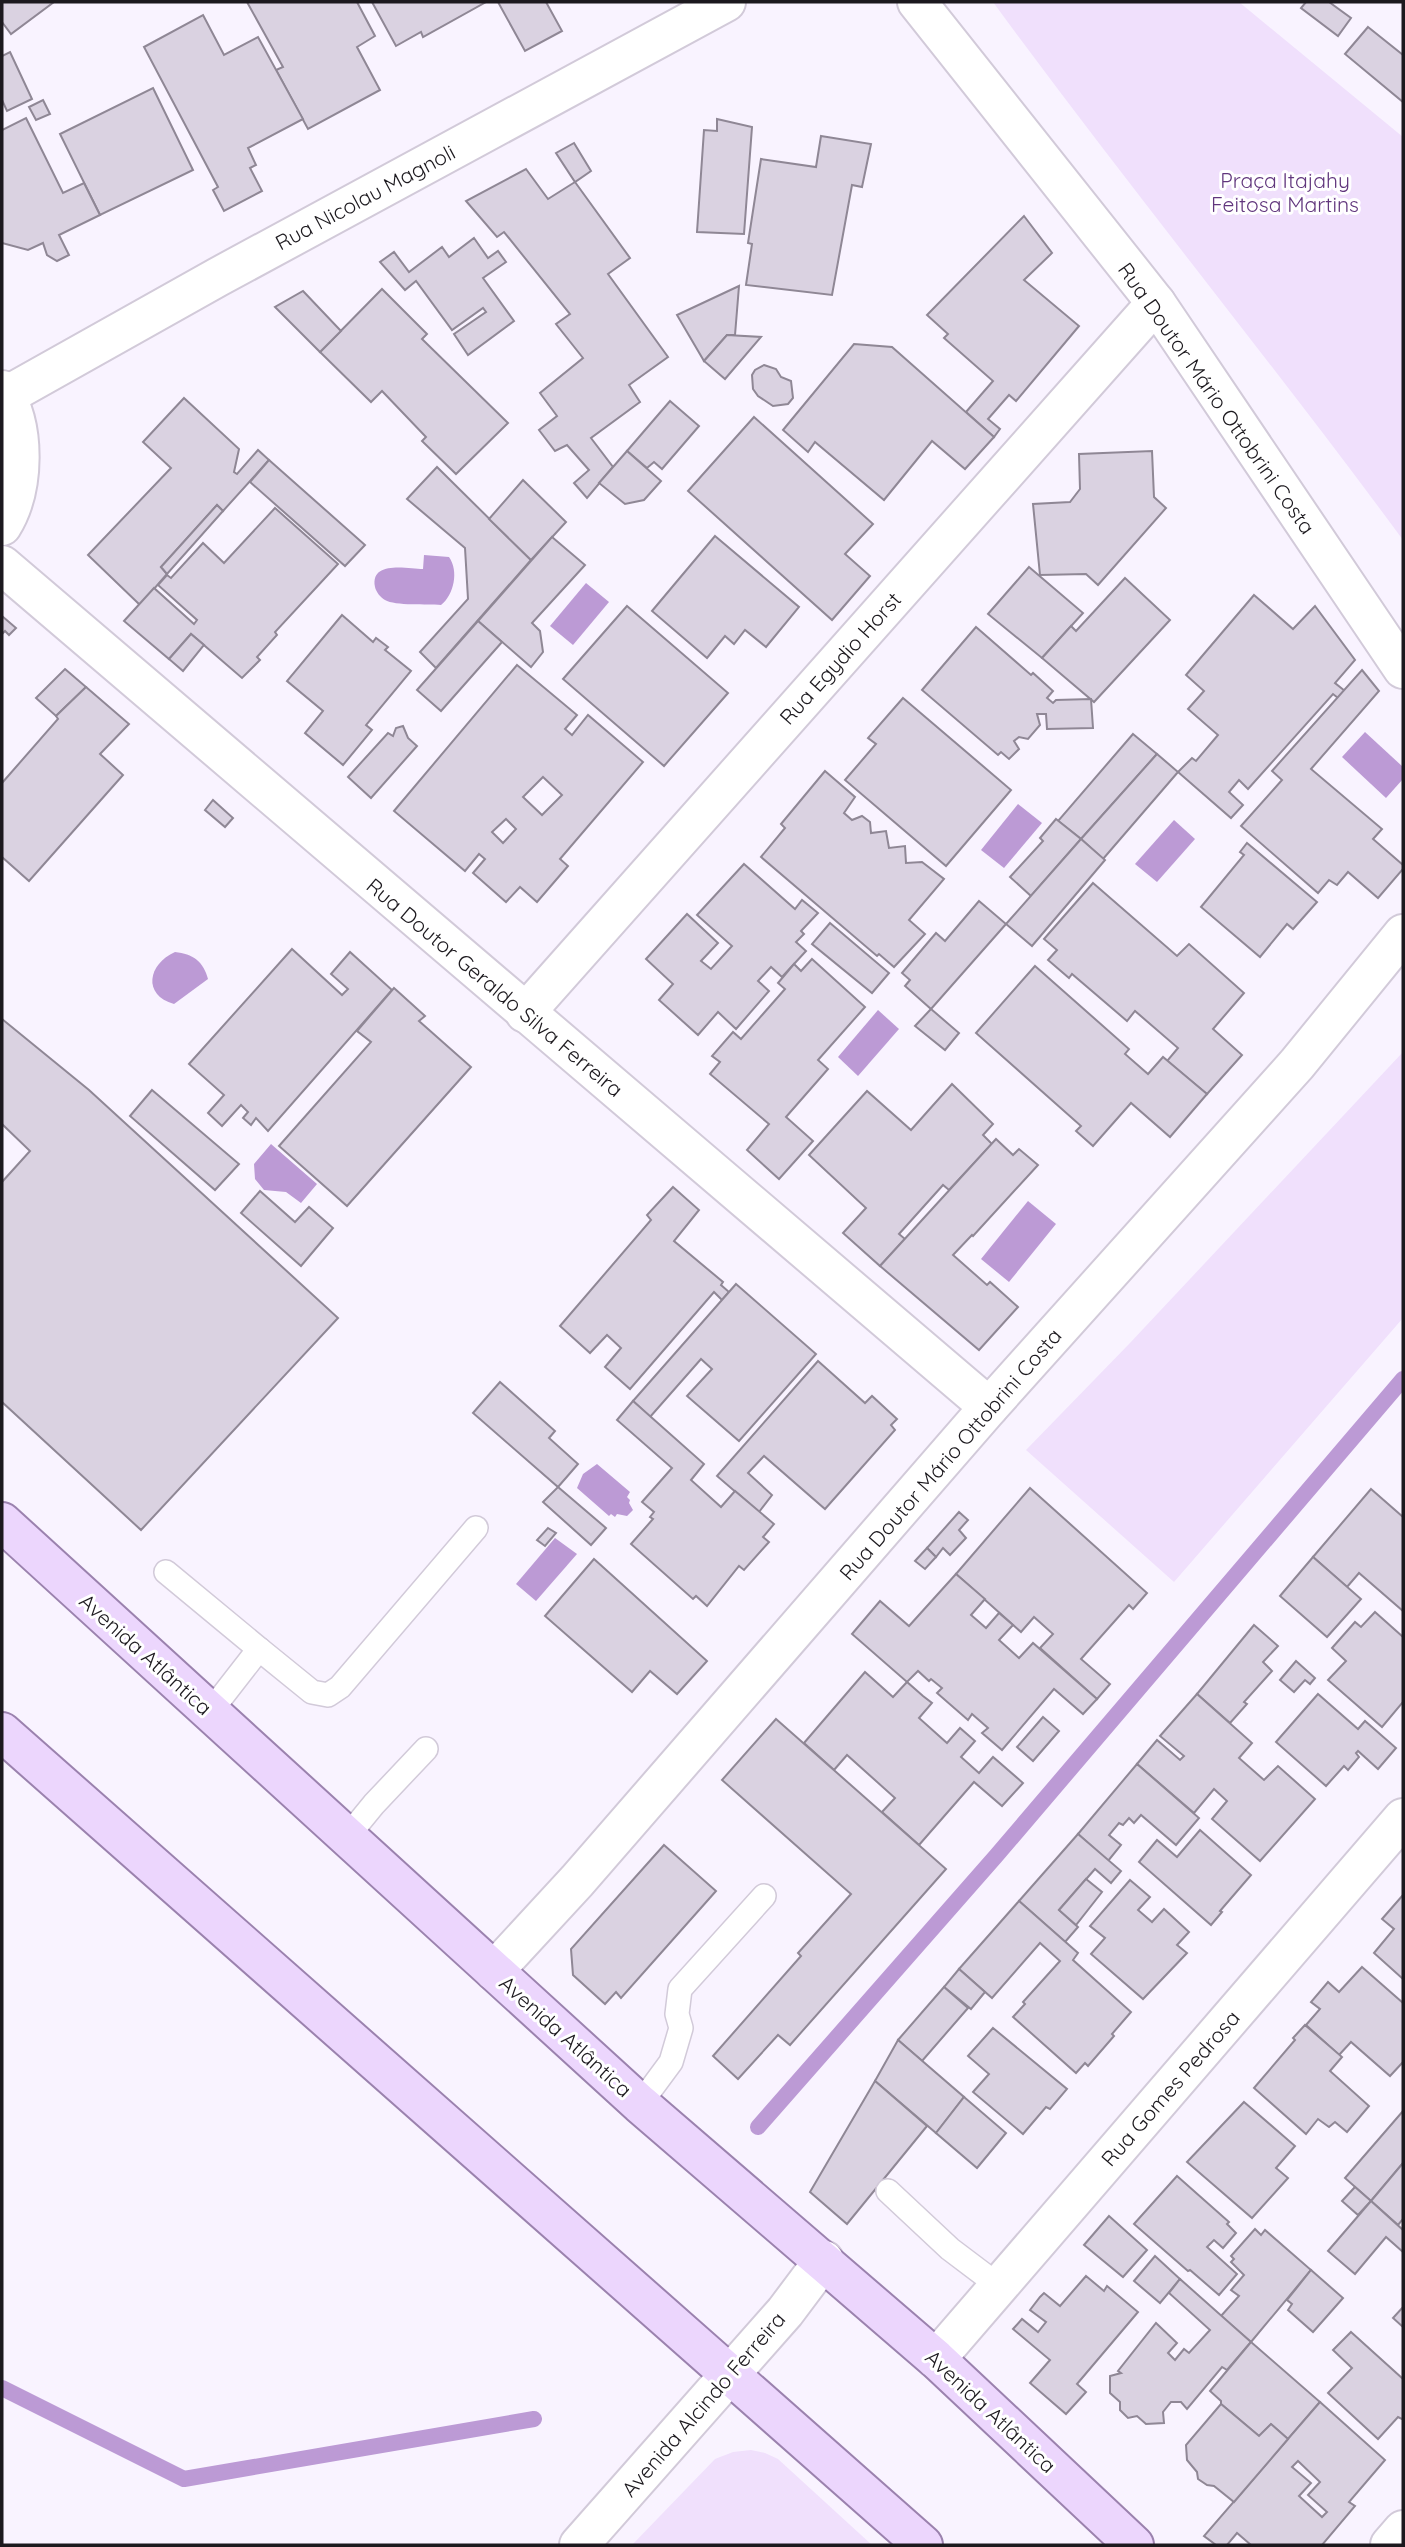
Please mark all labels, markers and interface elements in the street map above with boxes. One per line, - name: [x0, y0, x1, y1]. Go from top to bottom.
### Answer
- street label: Rua Nicolau Magnoli: [271, 139, 459, 255]
- park label: Praça Itajahy Feitosa Martins: [1211, 167, 1359, 217]
- street label: Rua Doutor Mário Ottobrini Costa: [1113, 257, 1321, 539]
- street label: Rua Egydio Horst: [774, 586, 906, 730]
- street label: Rua Doutor Geraldo Silva Ferreira: [362, 872, 628, 1102]
- street label: Rua Doutor Mário Ottobrini Costa: [833, 1323, 1067, 1585]
- street label: Avenida Atlântica: [74, 1588, 218, 1720]
- street label: Avenida Atlântica: [494, 1970, 638, 2102]
- street label: Rua Gomes Pedrosa: [1095, 2005, 1245, 2171]
- street label: Avenida Alcindo Ferreira: [616, 2306, 790, 2502]
- street label: Avenida Atlântica: [920, 2344, 1062, 2478]

